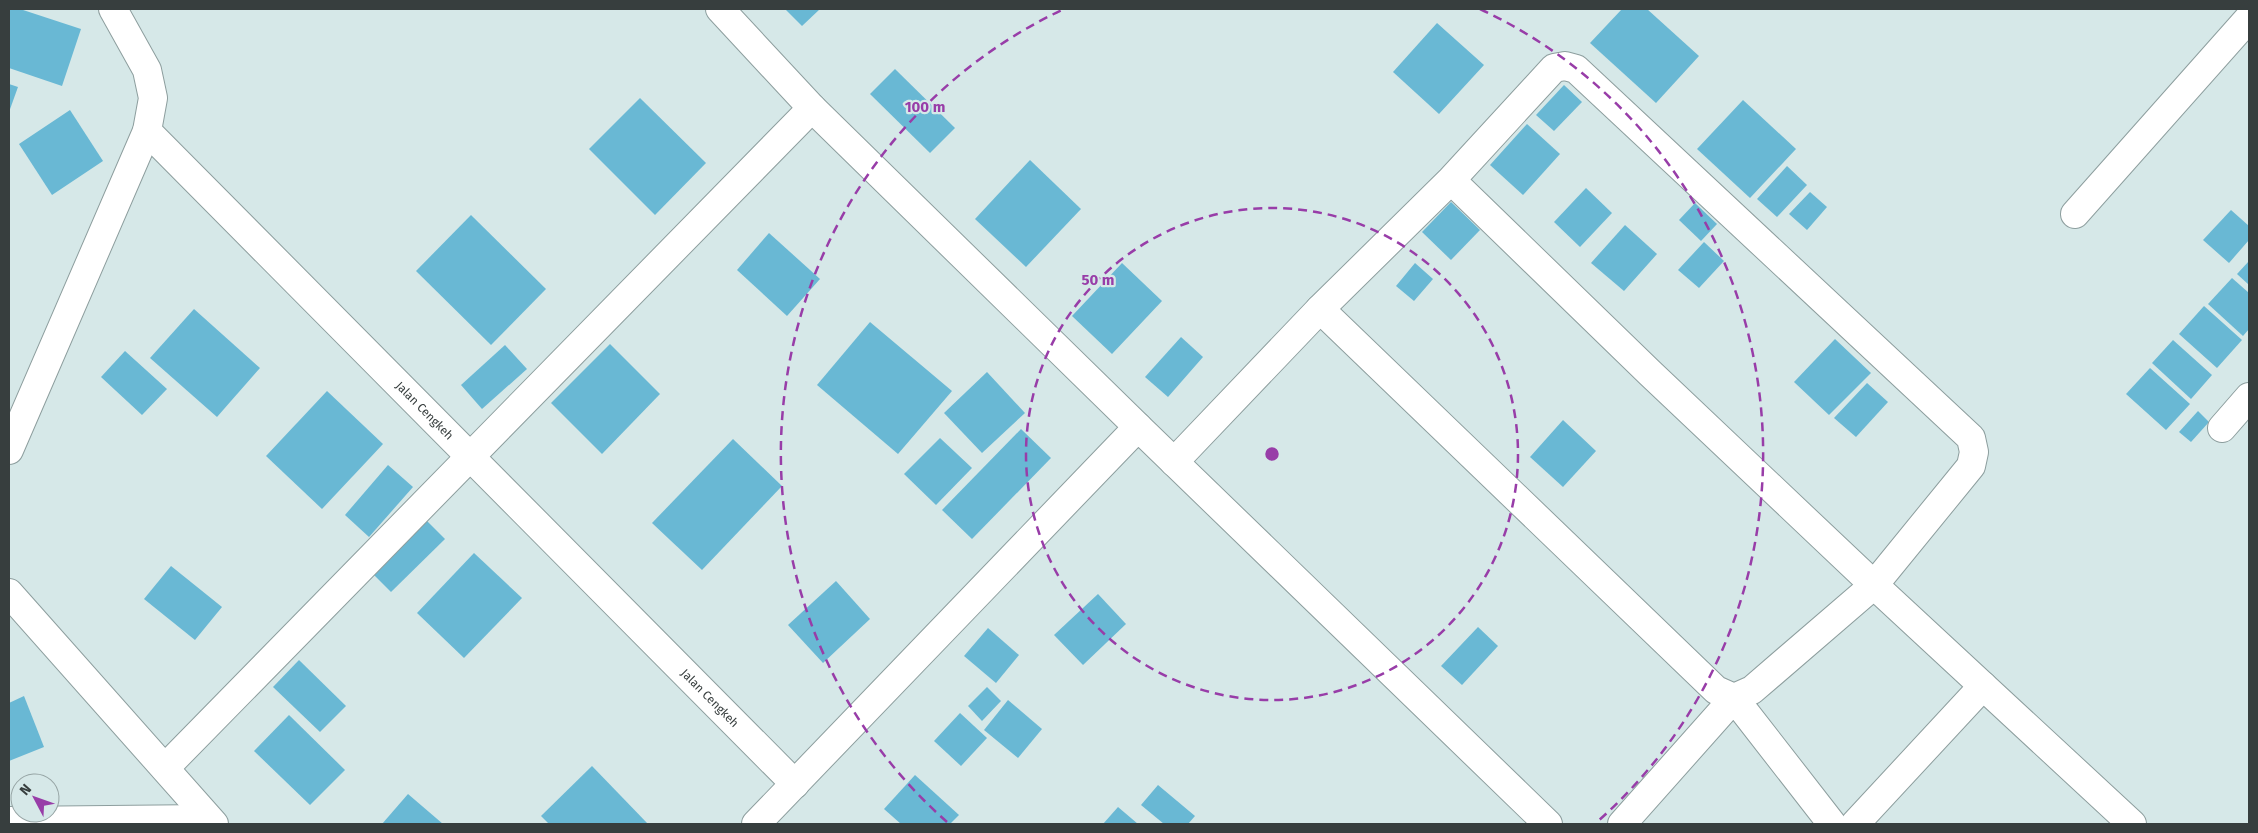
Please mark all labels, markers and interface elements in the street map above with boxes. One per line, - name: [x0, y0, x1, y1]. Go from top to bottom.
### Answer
- text: 100 m: [905, 98, 945, 116]
- text: 50 m: [1081, 271, 1115, 289]
- street label: Jalan Cengkeh: [393, 379, 456, 443]
- centre of rings: [1263, 445, 1281, 463]
- street label: Jalan Cengkeh: [678, 666, 742, 730]
- north arrow: [10, 773, 60, 823]
- text: N: [16, 781, 35, 799]

